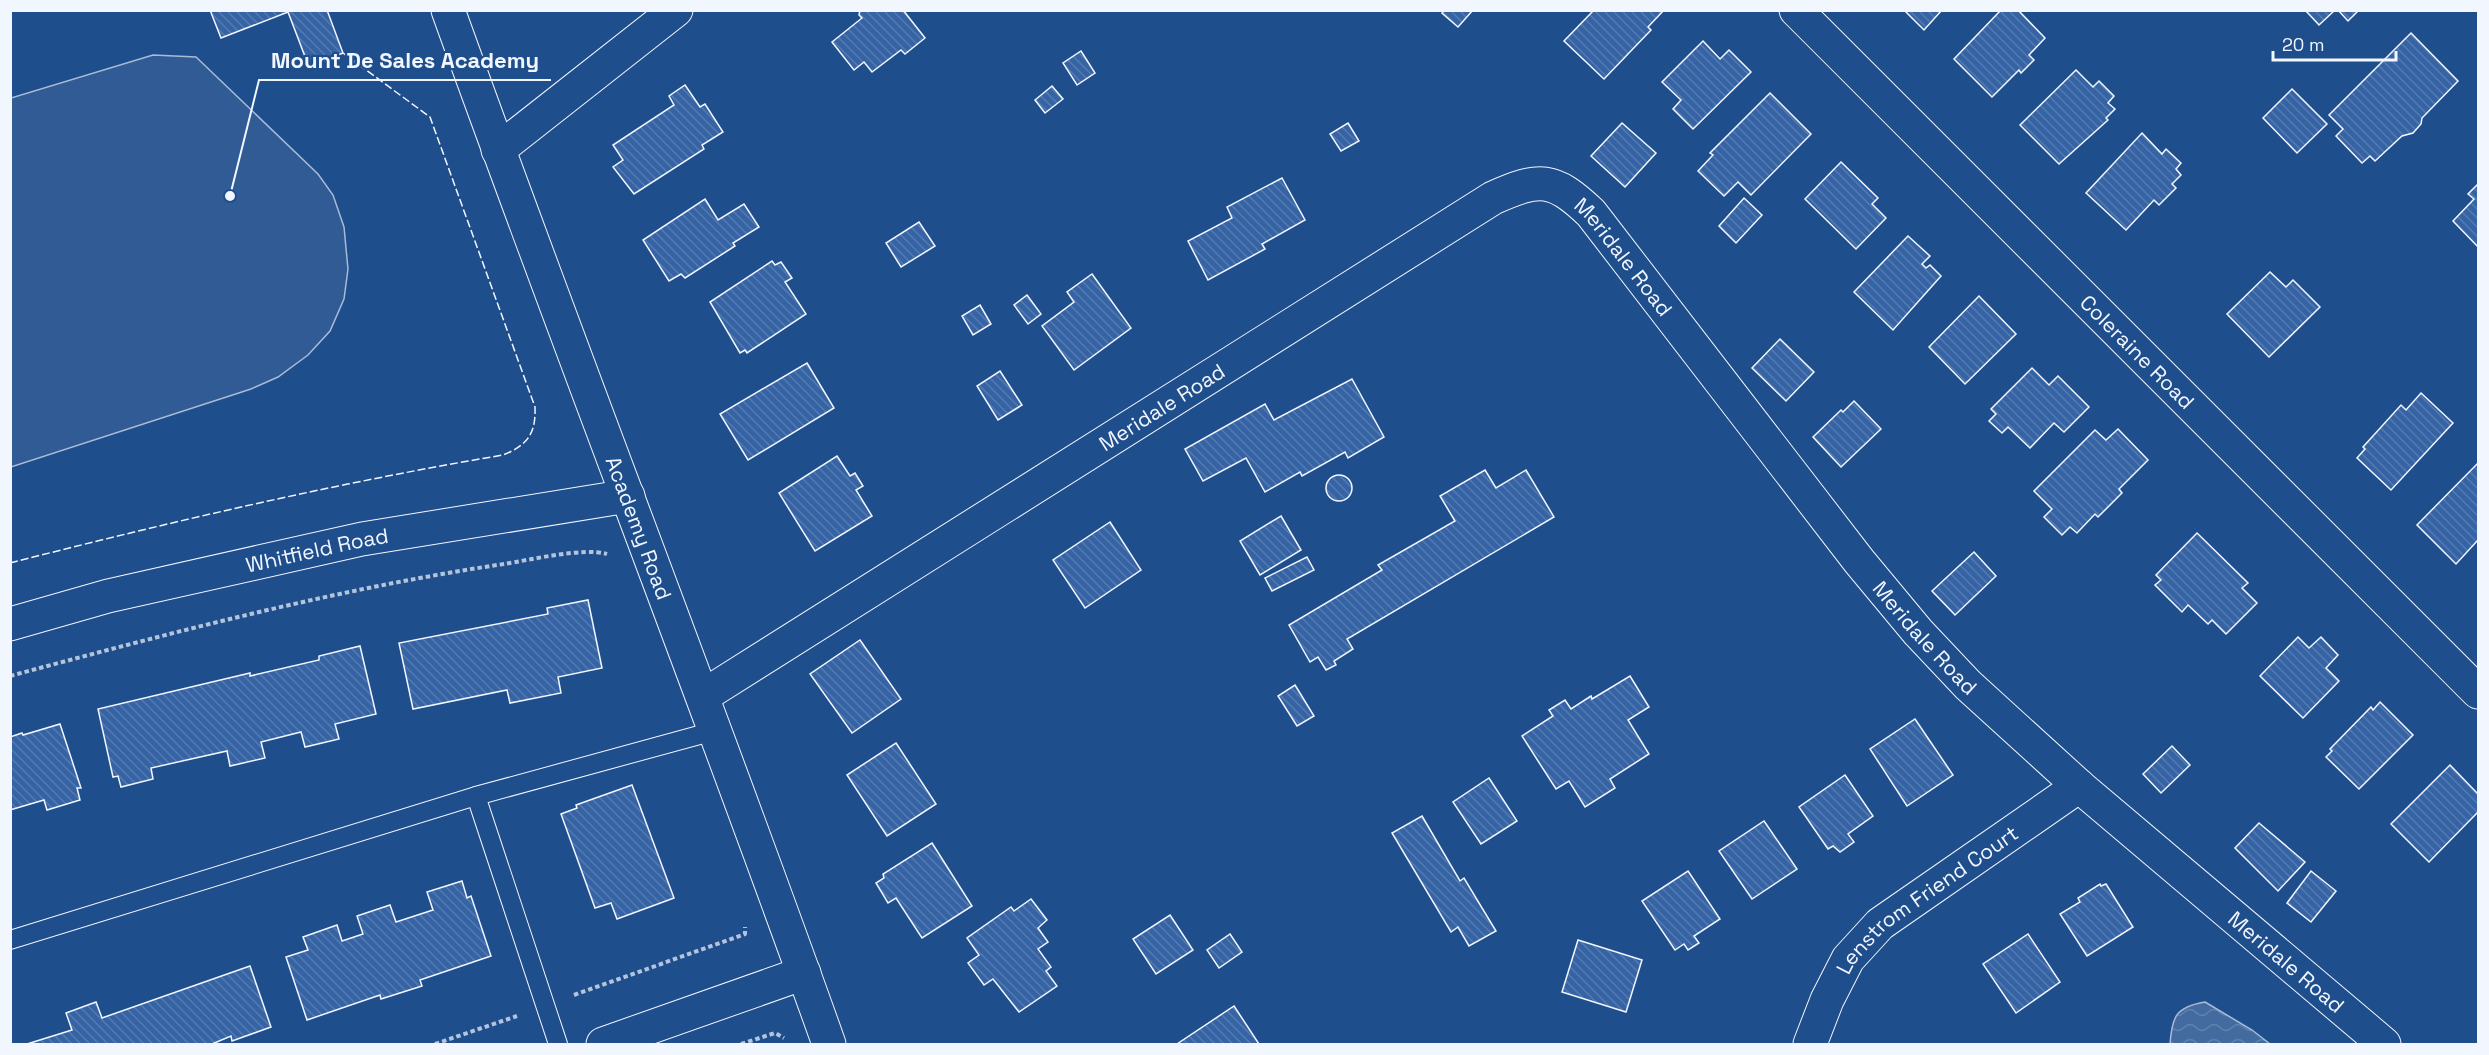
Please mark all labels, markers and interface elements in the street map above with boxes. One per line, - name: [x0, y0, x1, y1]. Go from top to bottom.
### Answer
- scale bar: [2273, 24, 2396, 62]
- text: 20 m: [2282, 33, 2325, 56]
- callout: Mount De Sales Academy: [259, 40, 551, 80]
- text: Mount De Sales Academy: [271, 46, 539, 74]
- street label: Meridale Road: [1569, 191, 1679, 321]
- street label: Coleraine Road: [2075, 289, 2201, 415]
- street label: Meridale Road: [1093, 357, 1230, 457]
- street label: Academy Road: [600, 452, 678, 603]
- street label: Whitfield Road: [243, 521, 390, 578]
- street label: Meridale Road: [1867, 575, 1983, 700]
- street label: Lenstrom Friend Court: [1829, 819, 2023, 978]
- street label: Meridale Road: [2223, 905, 2350, 1018]

